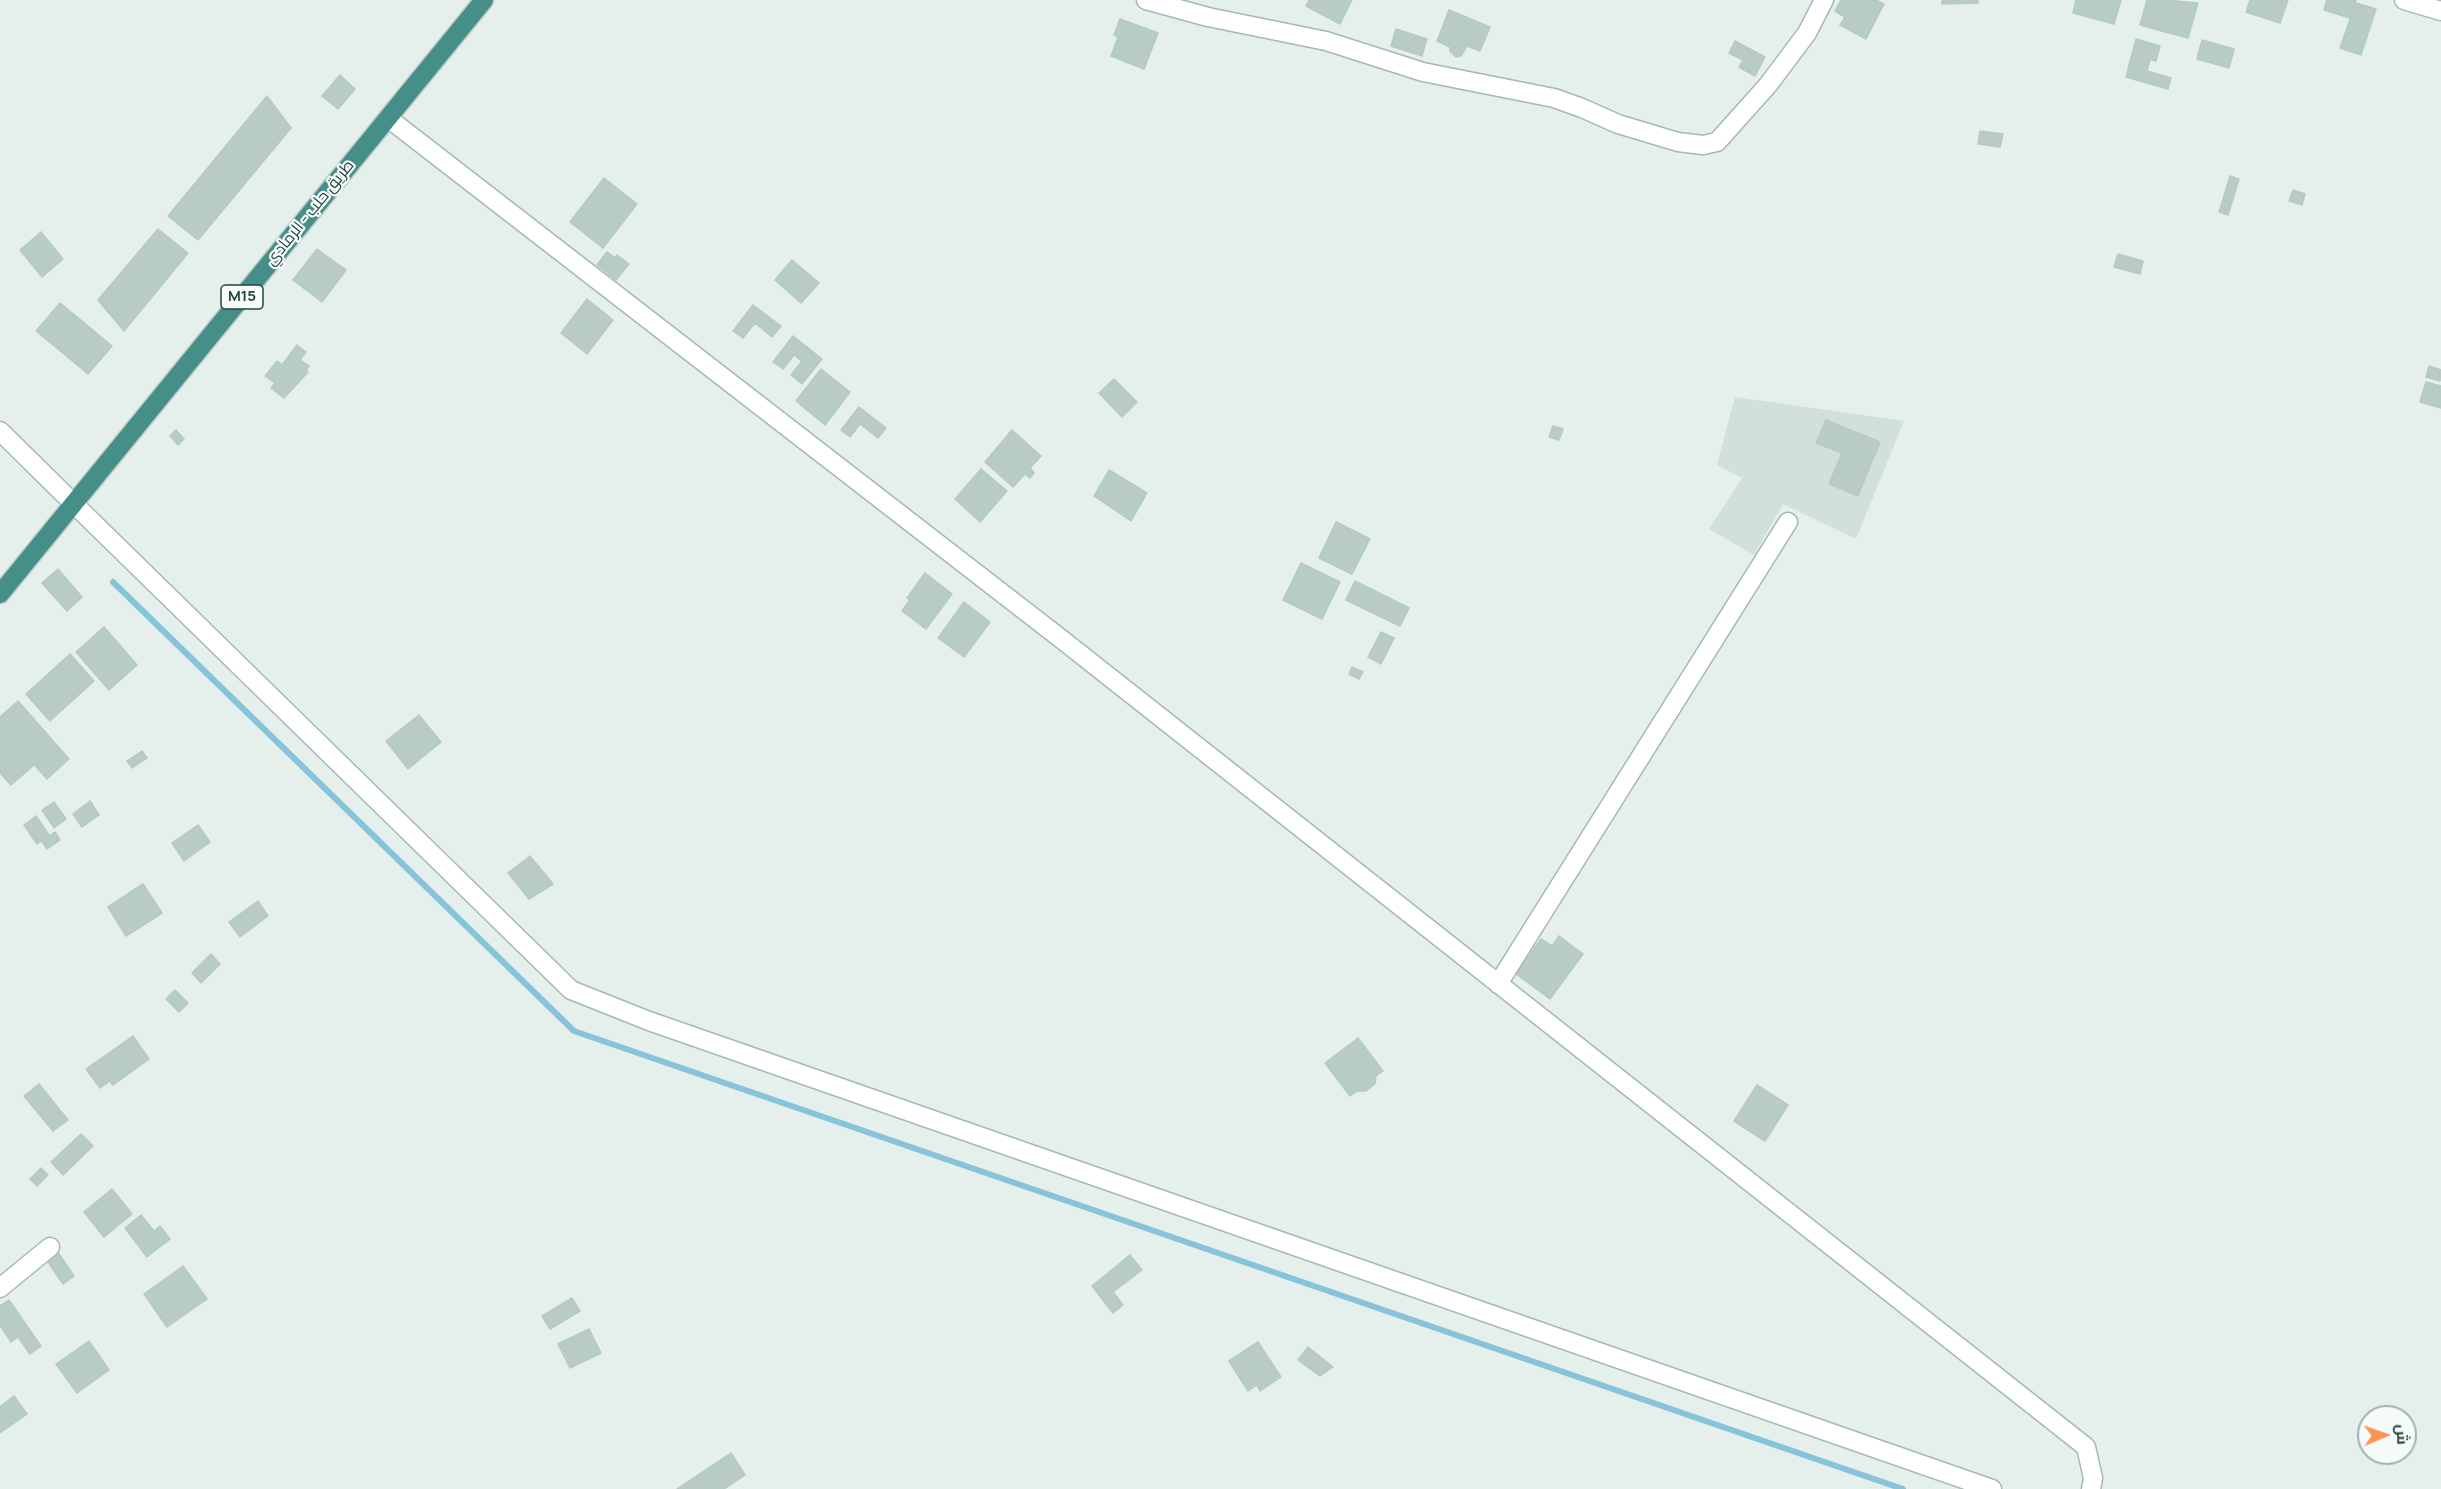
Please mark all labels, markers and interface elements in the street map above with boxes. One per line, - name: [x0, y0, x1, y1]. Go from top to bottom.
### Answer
- street label: طريق حلب - الرمادي: [262, 156, 358, 270]
- road number: M15: [221, 285, 263, 309]
- north arrow: [2357, 1405, 2417, 1465]
- text: ش: [2392, 1424, 2414, 1445]

